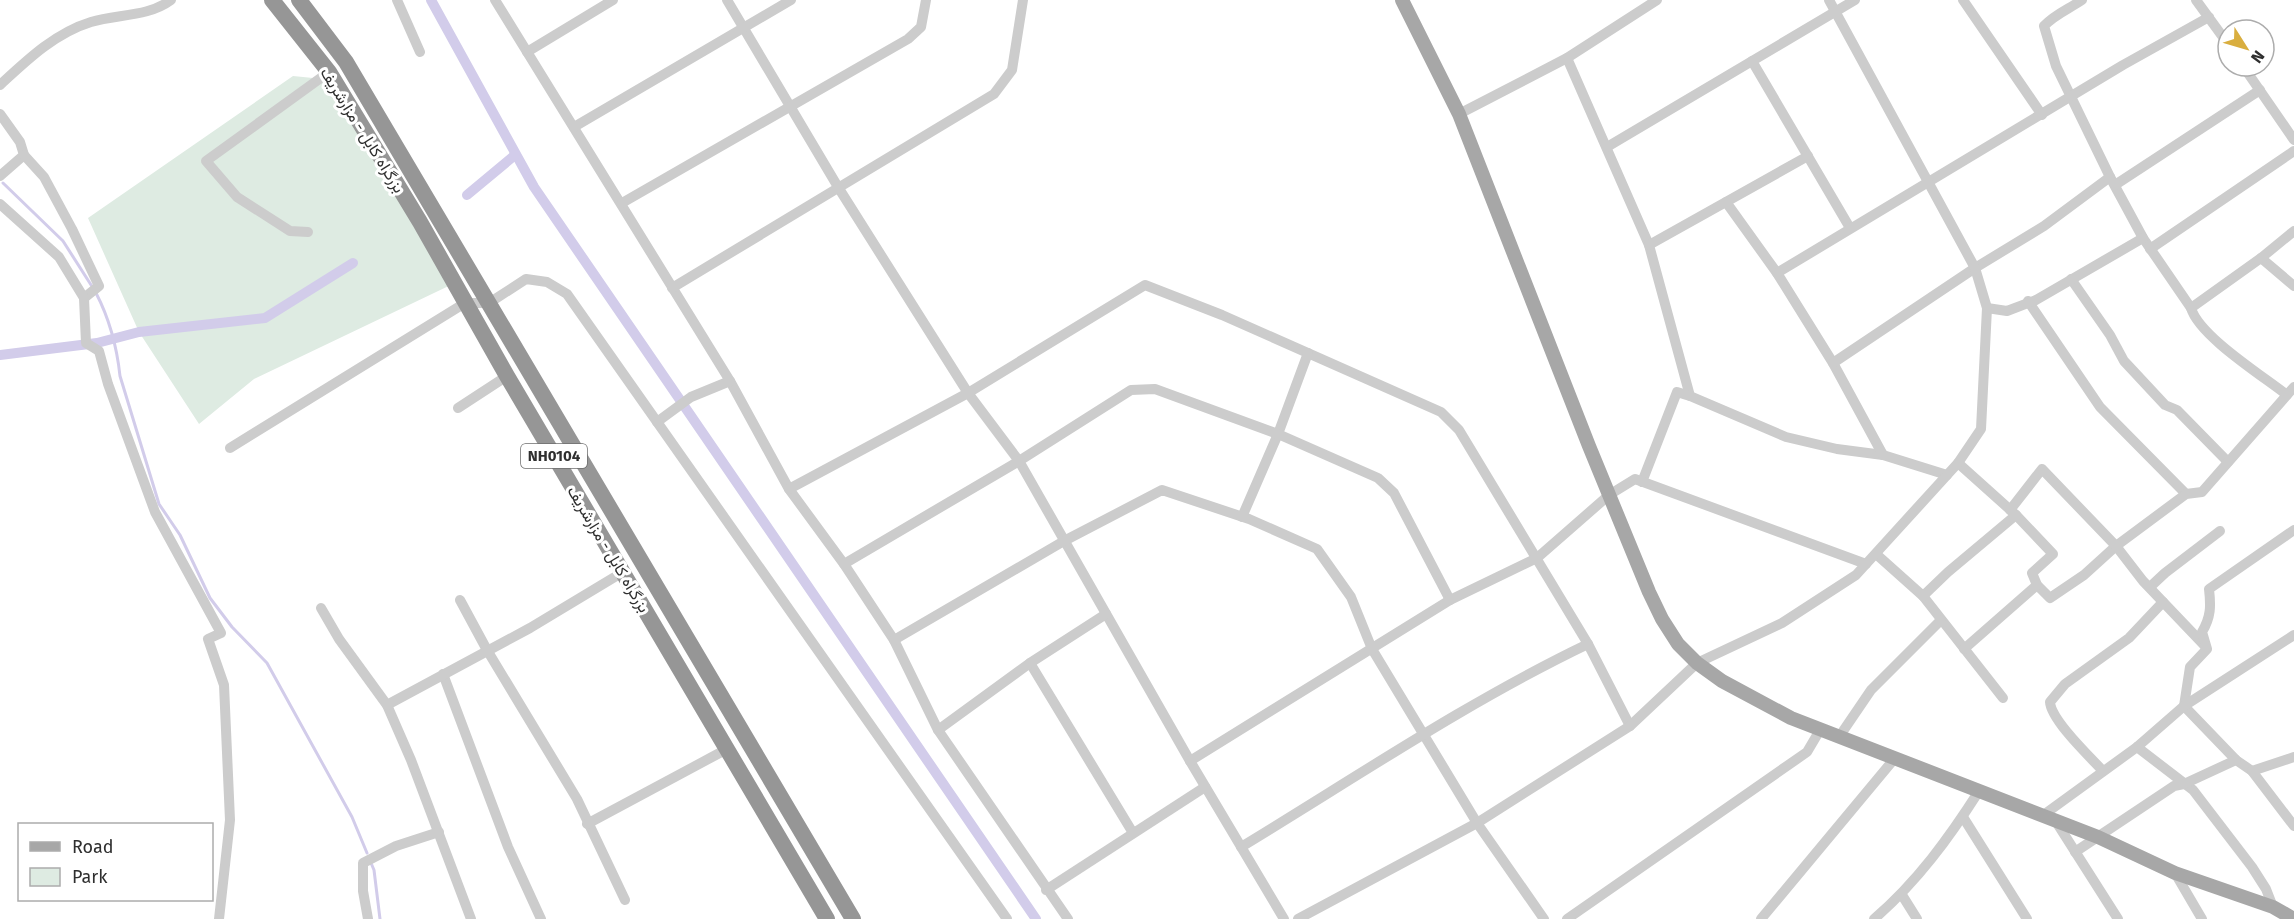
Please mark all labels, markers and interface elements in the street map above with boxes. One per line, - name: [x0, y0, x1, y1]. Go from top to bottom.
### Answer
- north arrow: [2216, 18, 2276, 78]
- text: N: [2247, 47, 2268, 67]
- street label: بزرگراه کابل - مزارشریف: [315, 64, 409, 197]
- road number: NH0104: [521, 444, 587, 468]
- street label: بزرگراه کابل - مزارشریف: [562, 483, 654, 616]
- legend: [18, 823, 213, 901]
- text: Road: [72, 836, 114, 858]
- text: Park: [72, 866, 108, 888]

